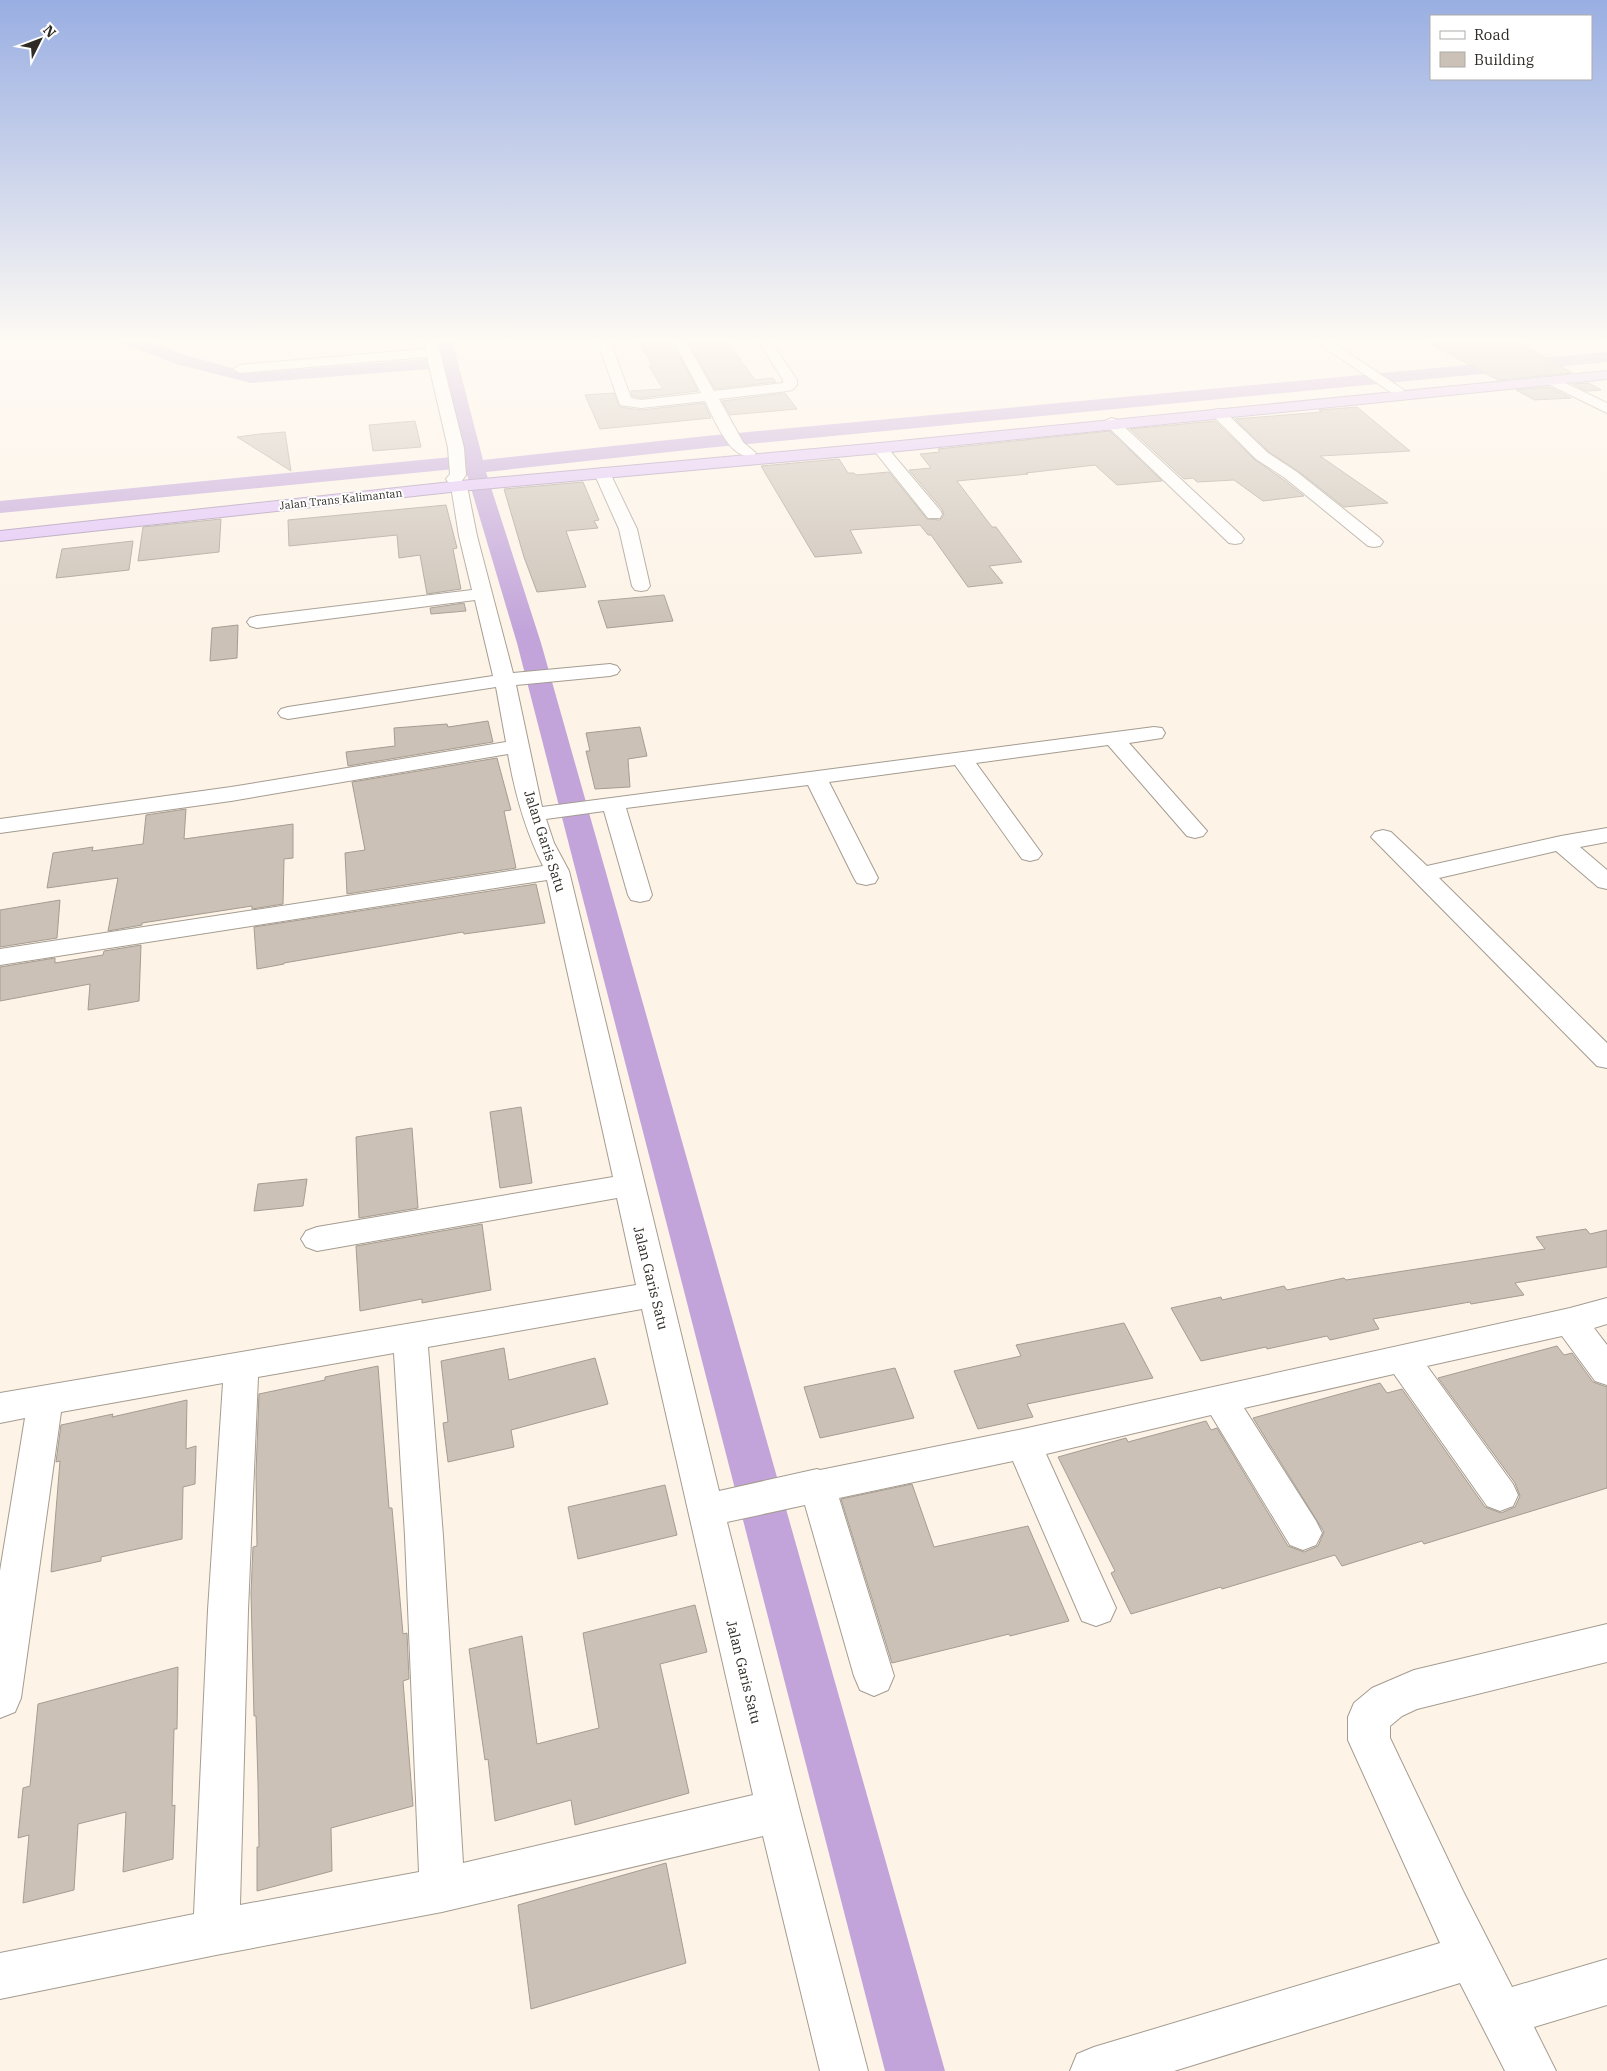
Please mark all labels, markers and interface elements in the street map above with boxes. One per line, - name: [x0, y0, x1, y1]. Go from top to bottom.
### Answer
- north arrow: [15, 15, 65, 65]
- legend: [1430, 15, 1592, 80]
- text: N: [39, 21, 60, 41]
- text: Road: [1474, 25, 1510, 44]
- text: Building: [1474, 50, 1534, 69]
- street label: Jalan Trans Kalimantan: [279, 486, 403, 512]
- street label: Jalan Garis Satu: [520, 788, 570, 894]
- street label: Jalan Garis Satu: [629, 1224, 673, 1332]
- street label: Jalan Garis Satu: [722, 1618, 766, 1726]

